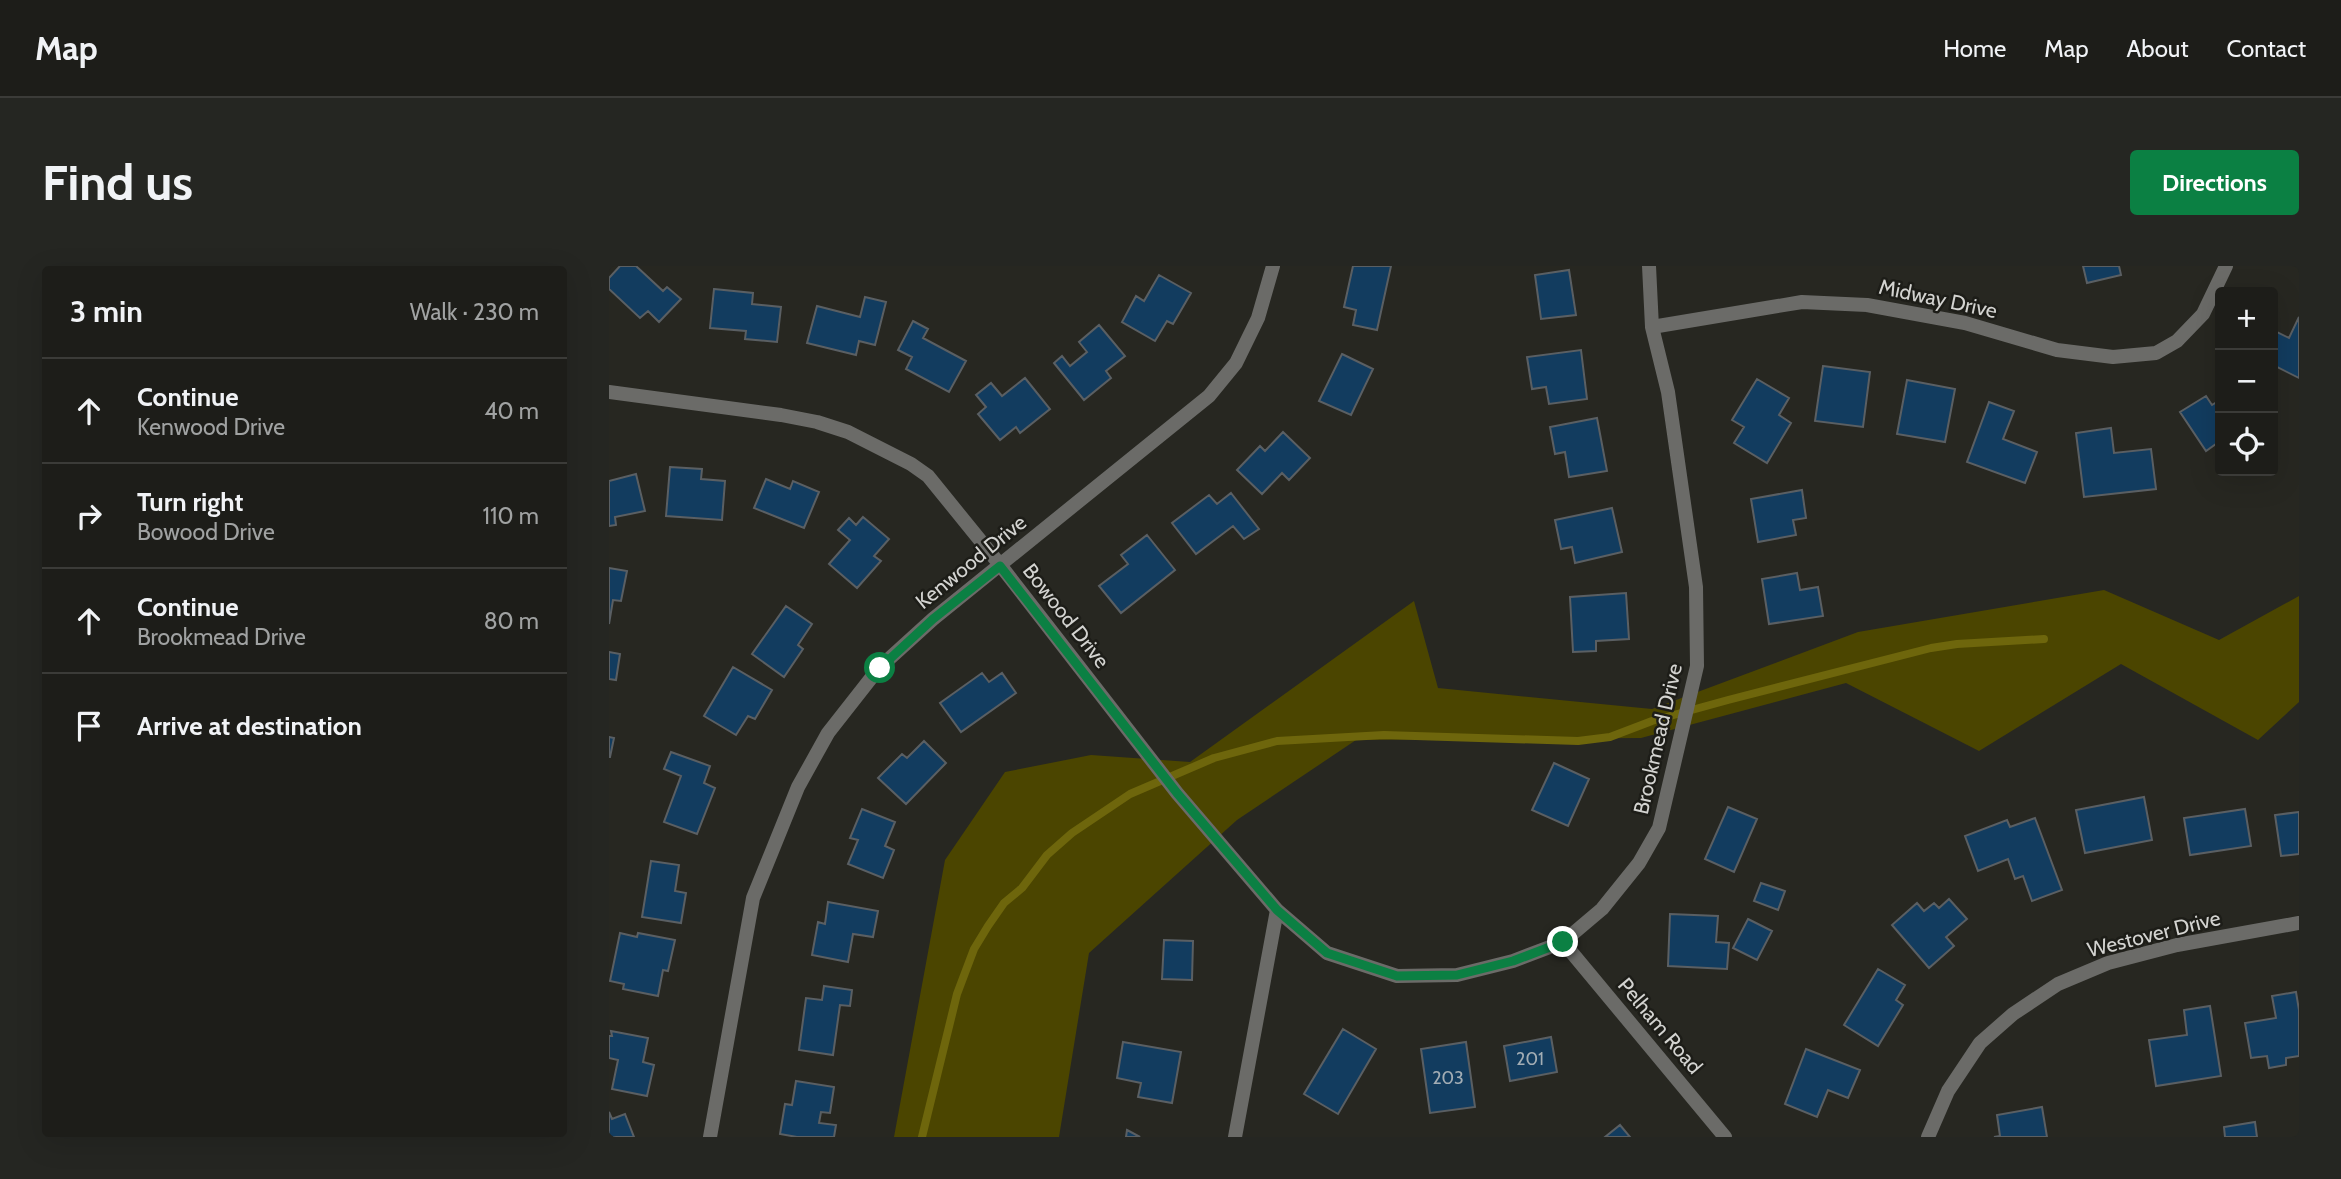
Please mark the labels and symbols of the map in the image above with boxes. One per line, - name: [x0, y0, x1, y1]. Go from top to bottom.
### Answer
- street label: Midway Drive: [1877, 274, 2000, 323]
- street label: Kenwood Drive: [910, 509, 1031, 614]
- street label: Bowood Drive: [1018, 558, 1115, 673]
- route start: [864, 652, 895, 683]
- street label: Brookmead Drive: [1628, 661, 1687, 817]
- street label: Westover Drive: [2085, 905, 2223, 962]
- route end: [1547, 926, 1578, 957]
- street label: Pelham Road: [1613, 973, 1708, 1079]
- house number: 201: [1516, 1048, 1544, 1070]
- house number: 203: [1432, 1067, 1464, 1089]

